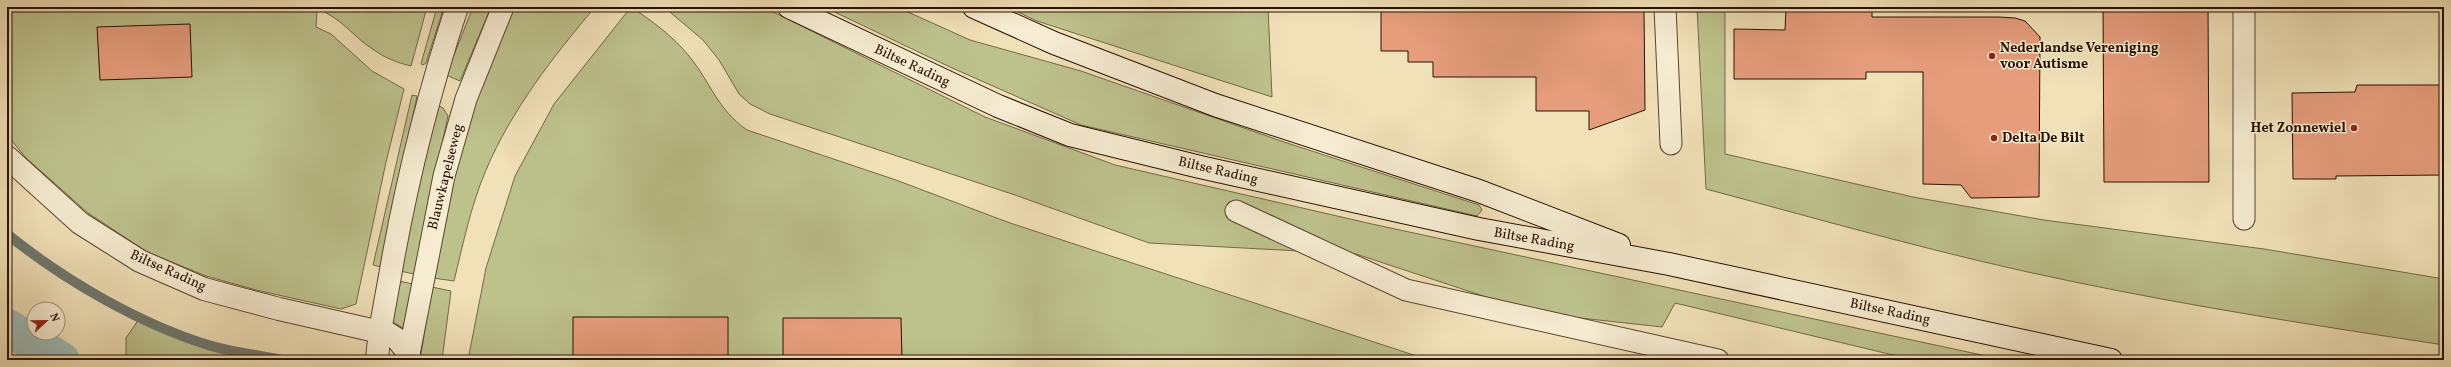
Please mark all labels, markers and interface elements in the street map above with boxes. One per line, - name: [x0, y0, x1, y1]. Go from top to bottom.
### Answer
- place label: Nederlandse Vereniging voor Autisme: [2000, 39, 2159, 74]
- street label: Biltse Rading: [871, 40, 953, 92]
- marker: Nederlandse Vereniging voor Autisme: [1987, 51, 1997, 61]
- place label: Het Zonnewiel: [2251, 119, 2346, 138]
- street label: Blauwkapelseweg: [424, 122, 468, 232]
- marker: Het Zonnewiel: [2349, 123, 2359, 133]
- place label: Delta De Bilt: [2002, 129, 2085, 148]
- marker: Delta De Bilt: [1989, 133, 1999, 143]
- street label: Biltse Rading: [1176, 153, 1260, 189]
- street label: Biltse Rading: [1492, 224, 1576, 256]
- street label: Biltse Rading: [127, 246, 209, 296]
- street label: Biltse Rading: [1848, 294, 1932, 330]
- north arrow: [26, 301, 66, 341]
- text: N: [45, 311, 62, 324]

